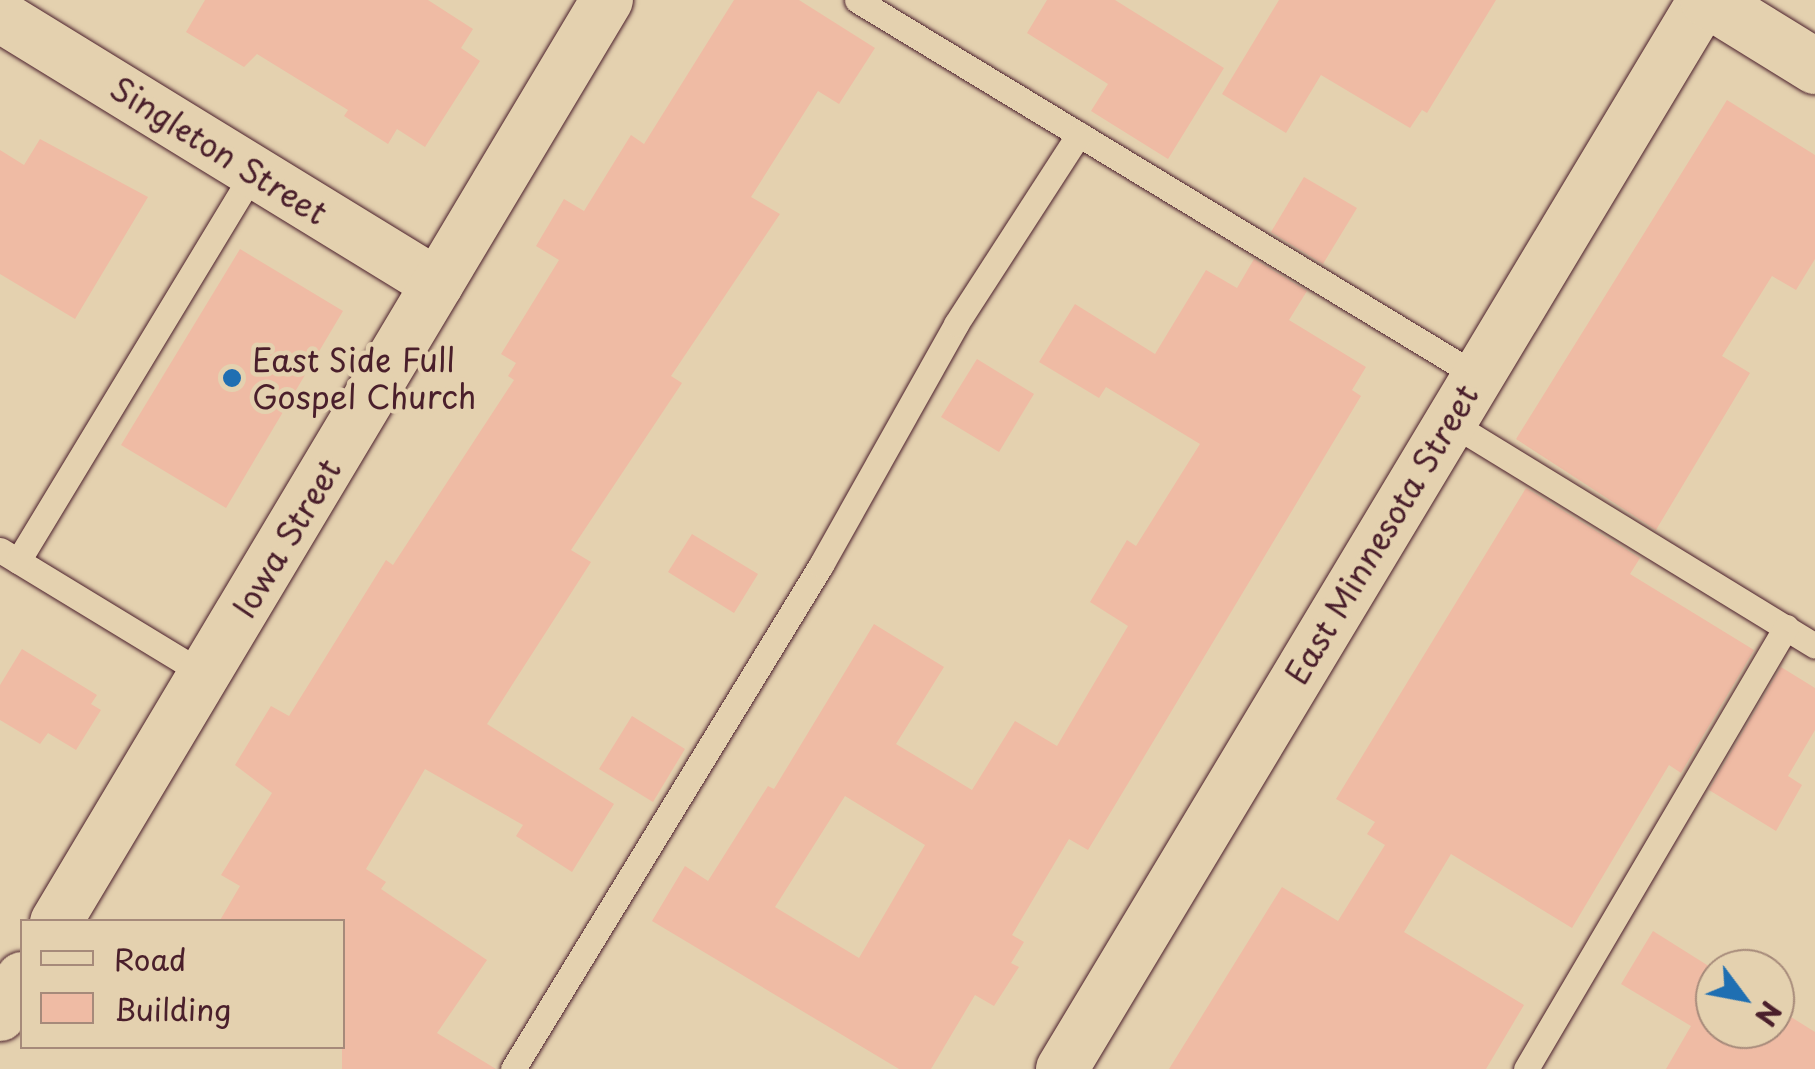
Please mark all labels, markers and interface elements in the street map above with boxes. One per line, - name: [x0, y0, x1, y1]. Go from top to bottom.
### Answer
- street label: Singleton Street: [104, 68, 334, 232]
- place label: East Side Full Gospel Church: [252, 341, 476, 416]
- marker: East Side Full Gospel Church: [221, 367, 243, 389]
- street label: East Minnesota Street: [1276, 377, 1486, 691]
- street label: Iowa Street: [224, 452, 348, 624]
- legend: [20, 919, 345, 1049]
- text: Road: [114, 936, 187, 981]
- north arrow: [1695, 949, 1795, 1049]
- text: Building: [114, 986, 231, 1031]
- text: N: [1745, 993, 1793, 1035]

